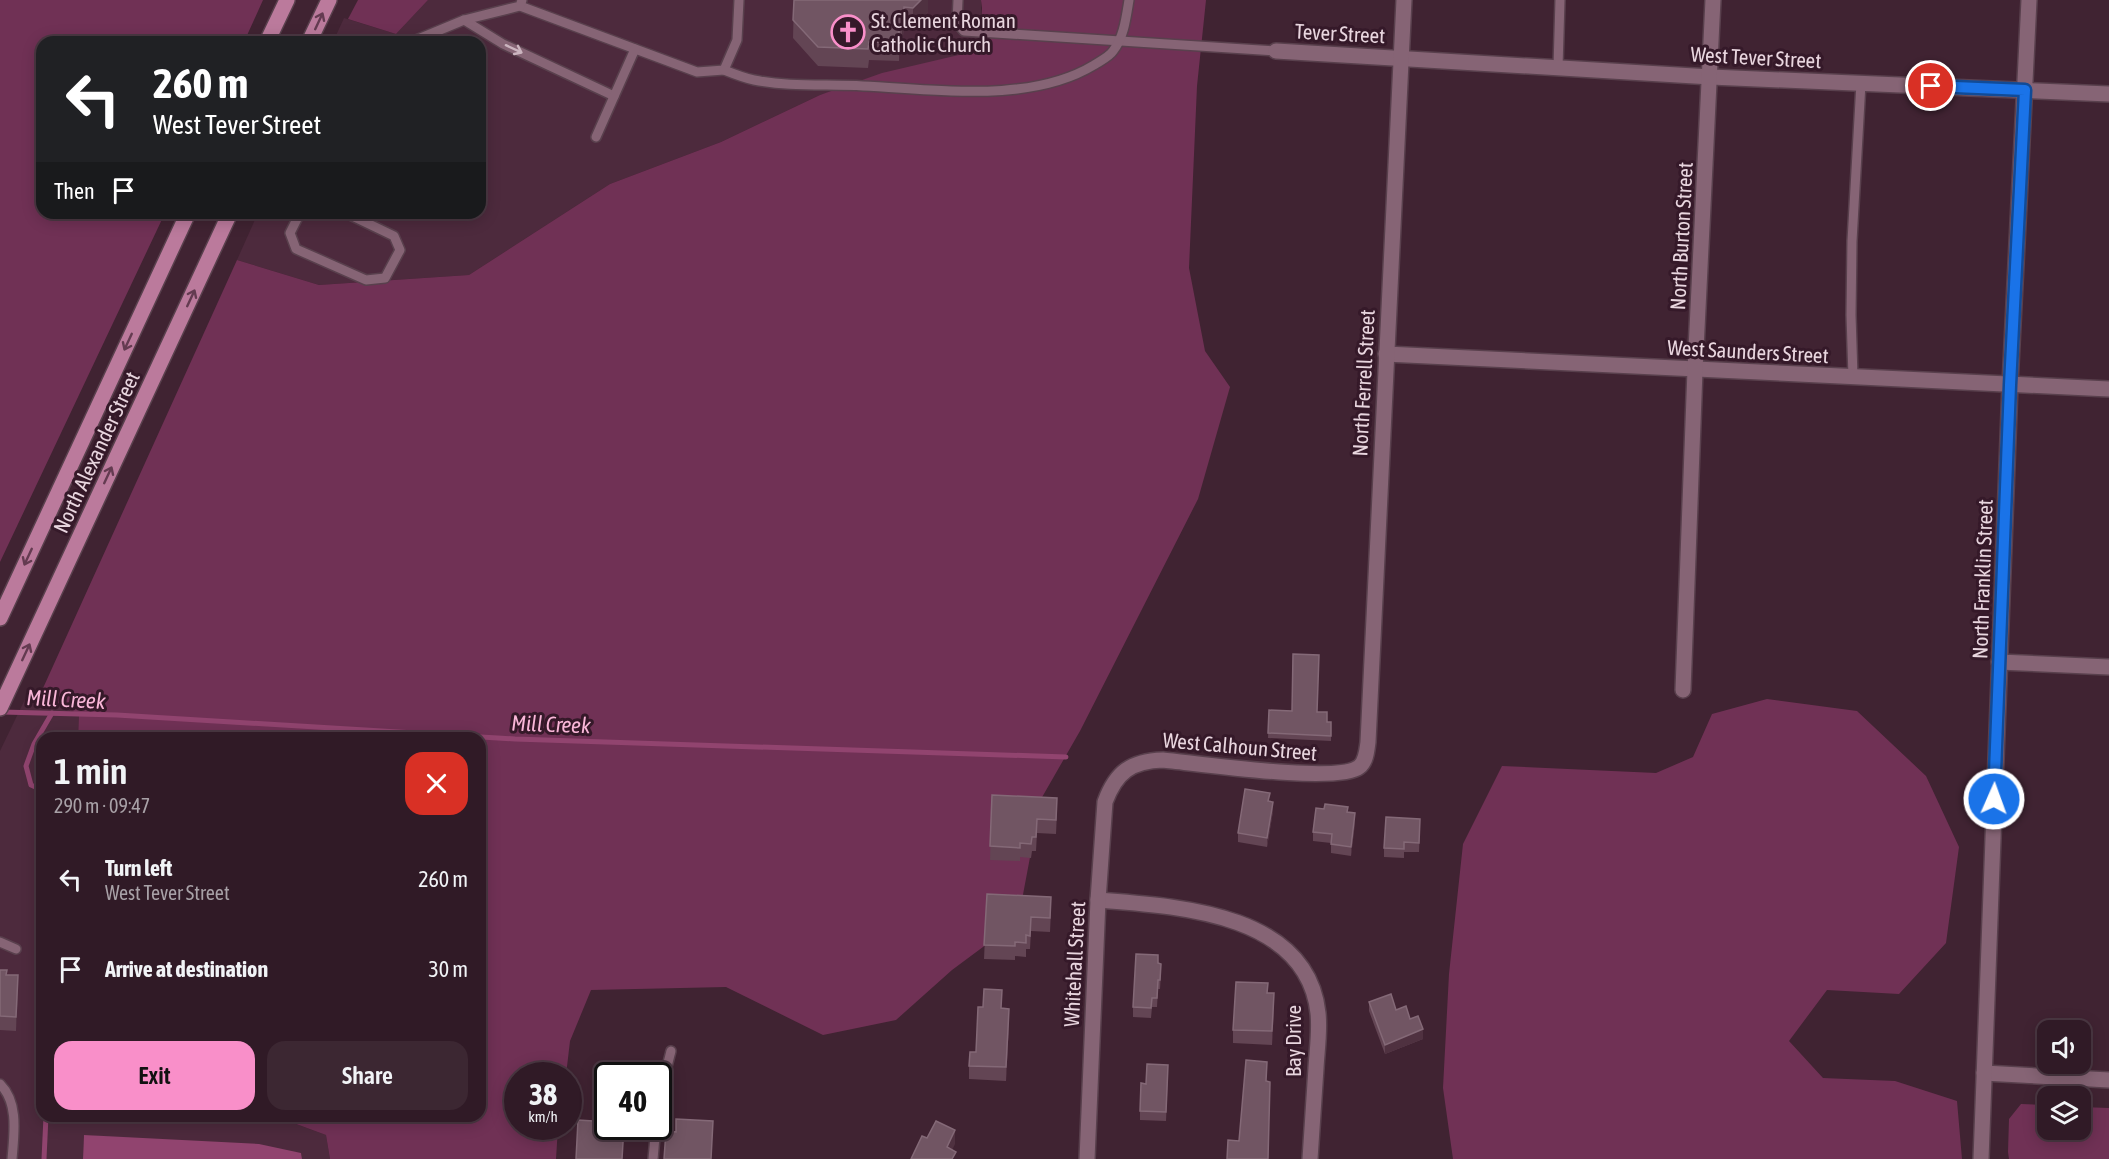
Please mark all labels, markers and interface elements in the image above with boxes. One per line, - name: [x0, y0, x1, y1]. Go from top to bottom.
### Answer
- place label: St. Clement Roman Catholic Church: [871, 8, 1016, 56]
- one-way arrow: [314, 12, 325, 31]
- church icon: St. Clement Roman Catholic Church: [830, 14, 866, 50]
- street label: Tever Street: [1294, 19, 1386, 47]
- street label: West Tever Street: [1690, 42, 1822, 72]
- one-way arrow: [504, 44, 522, 56]
- text: 260 m: [153, 59, 248, 107]
- icon: left: [54, 60, 132, 138]
- pin: [1905, 60, 1956, 111]
- icon: arrive: [1914, 69, 1947, 102]
- text: West Tever Street: [153, 109, 321, 140]
- street label: North Burton Street: [1665, 161, 1697, 311]
- icon: arrive: [107, 174, 140, 207]
- text: Then: [54, 178, 95, 204]
- one-way arrow: [185, 290, 197, 308]
- street label: North Ferrell Street: [1347, 309, 1379, 457]
- one-way arrow: [121, 333, 133, 351]
- street label: West Saunders Street: [1667, 335, 1829, 367]
- street label: North Alexander Street: [48, 367, 144, 537]
- one-way arrow: [103, 467, 115, 485]
- street label: North Franklin Street: [1967, 499, 1997, 659]
- one-way arrow: [22, 548, 33, 566]
- one-way arrow: [21, 643, 33, 661]
- water label: Mill Creek: [26, 684, 107, 714]
- water label: Mill Creek: [511, 710, 591, 738]
- street label: West Calhoun Street: [1162, 727, 1318, 765]
- text: 1 min: [54, 750, 128, 792]
- button: close: [405, 752, 468, 815]
- position arrow: [1962, 767, 2026, 831]
- text: 290 m · 09:47: [54, 794, 150, 817]
- text: Turn left: [105, 855, 172, 881]
- icon: left: [54, 863, 87, 896]
- text: 260 m: [418, 866, 468, 892]
- text: West Tever Street: [105, 881, 230, 904]
- street label: Whitehall Street: [1059, 901, 1089, 1027]
- icon: arrive: [54, 953, 87, 986]
- text: Arrive at destination: [105, 956, 268, 982]
- text: 30 m: [428, 956, 468, 982]
- street label: Bay Drive: [1281, 1005, 1305, 1077]
- map controls: [2037, 1020, 2091, 1140]
- button: sound: [2037, 1020, 2091, 1074]
- button: Exit: [54, 1041, 255, 1110]
- button: Share: [267, 1041, 468, 1110]
- speed limit sign: 40: [594, 1062, 672, 1140]
- text: 38: [529, 1077, 557, 1111]
- button: layers: [2037, 1086, 2091, 1140]
- text: km/h: [528, 1108, 558, 1125]

